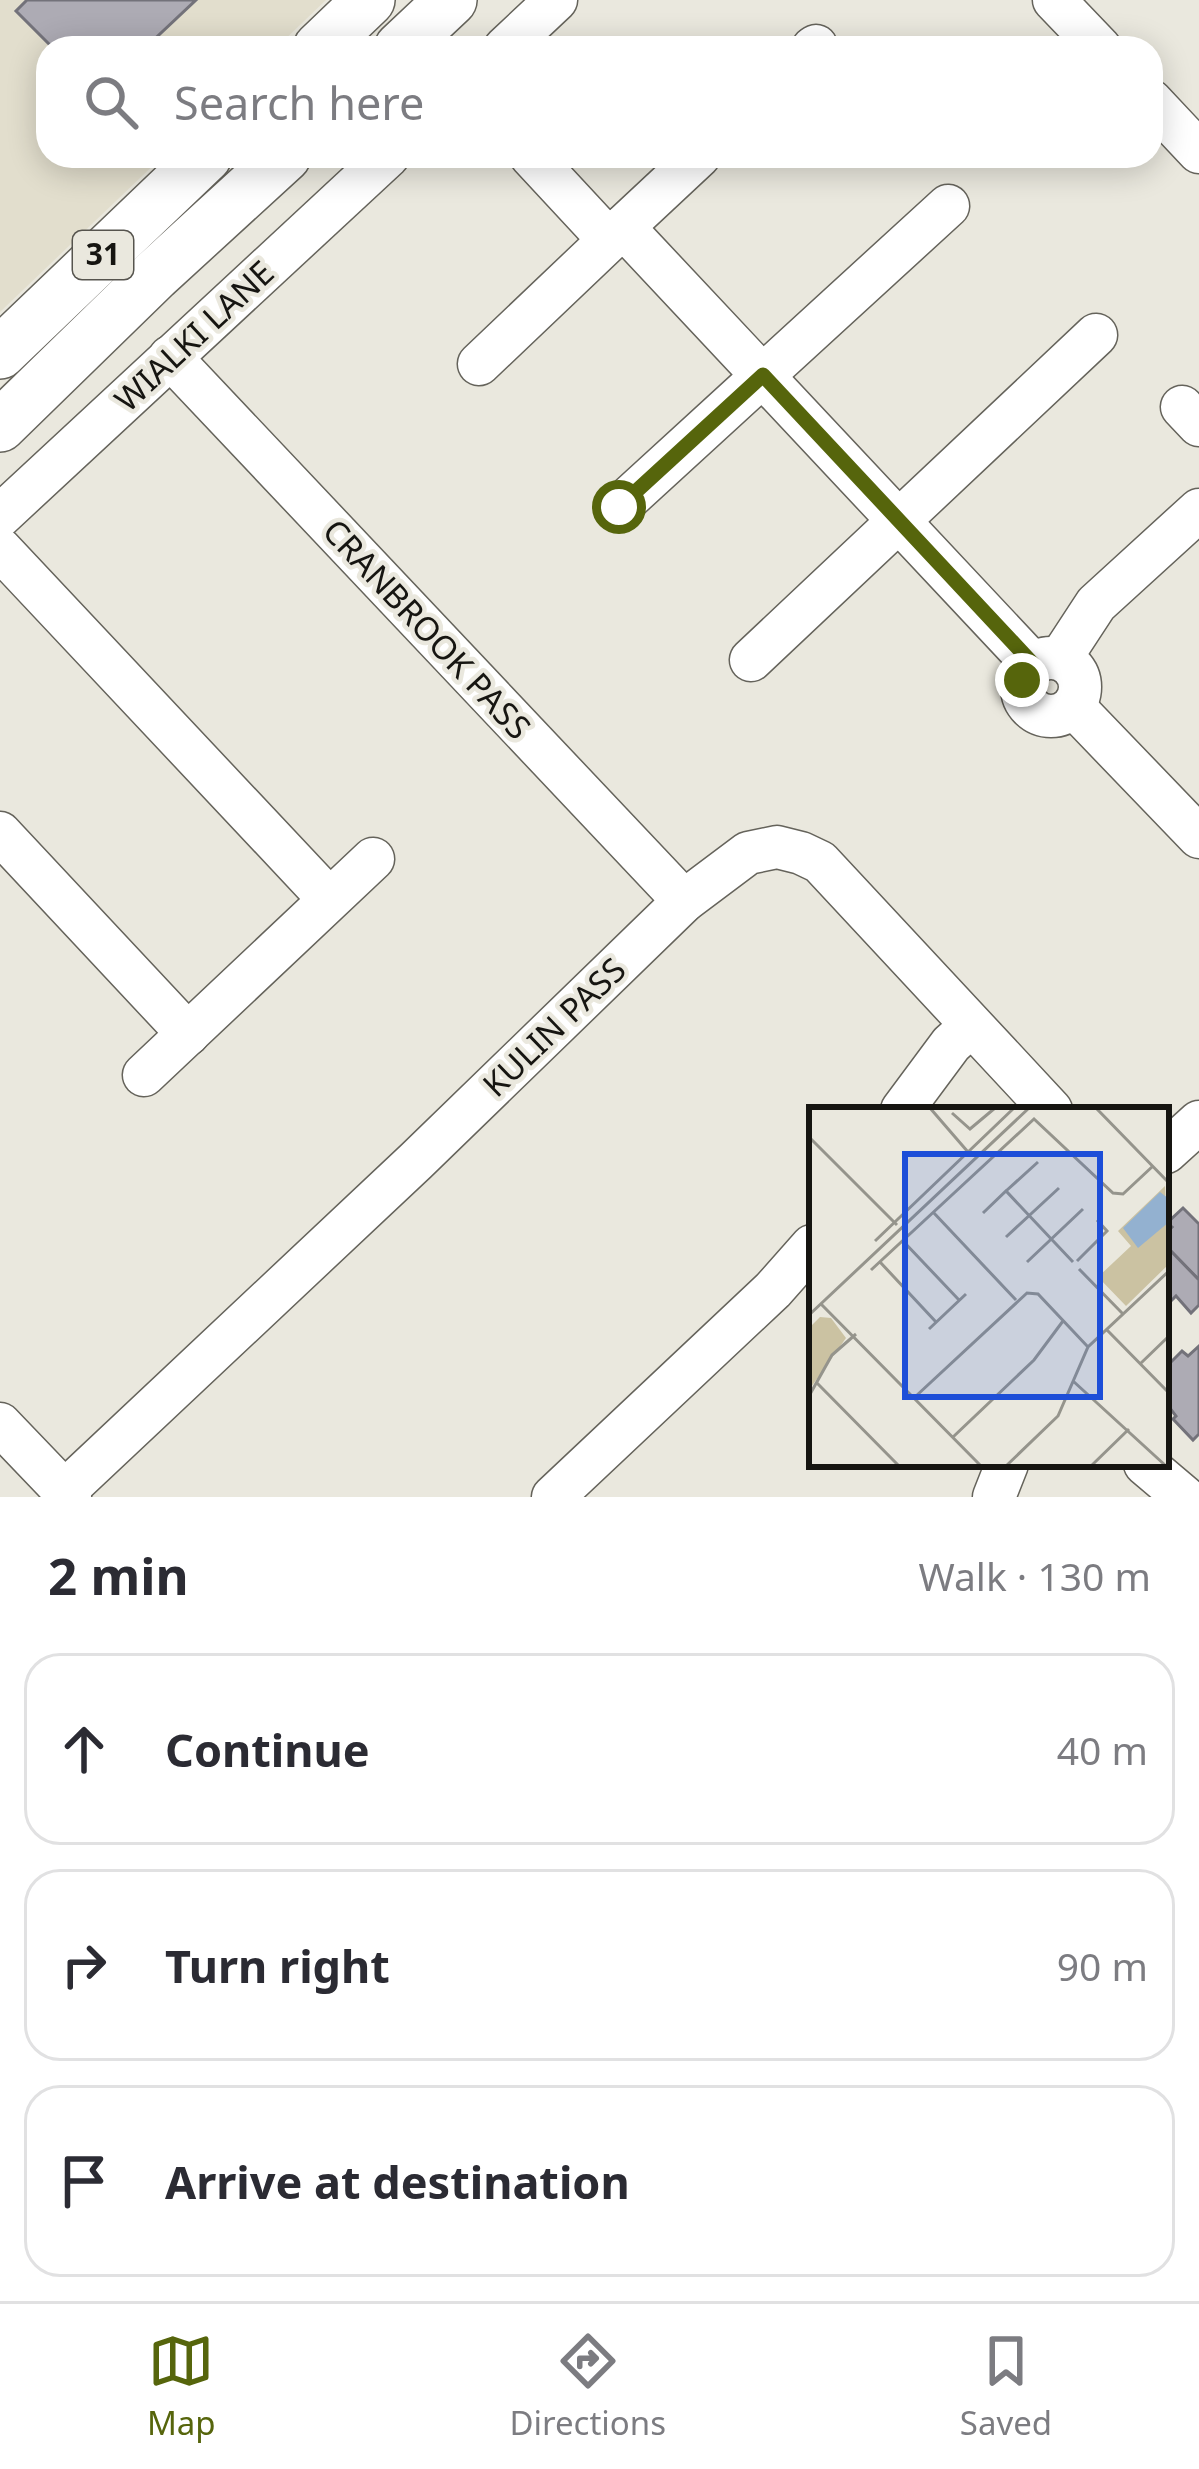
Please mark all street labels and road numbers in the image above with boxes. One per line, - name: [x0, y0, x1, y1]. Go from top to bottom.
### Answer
- road number: 31: [73, 231, 133, 279]
- street label: WIALKI LANE: [104, 250, 283, 421]
- street label: CRANBROOK PASS: [313, 509, 541, 748]
- street label: KULIN PASS: [472, 947, 635, 1106]

